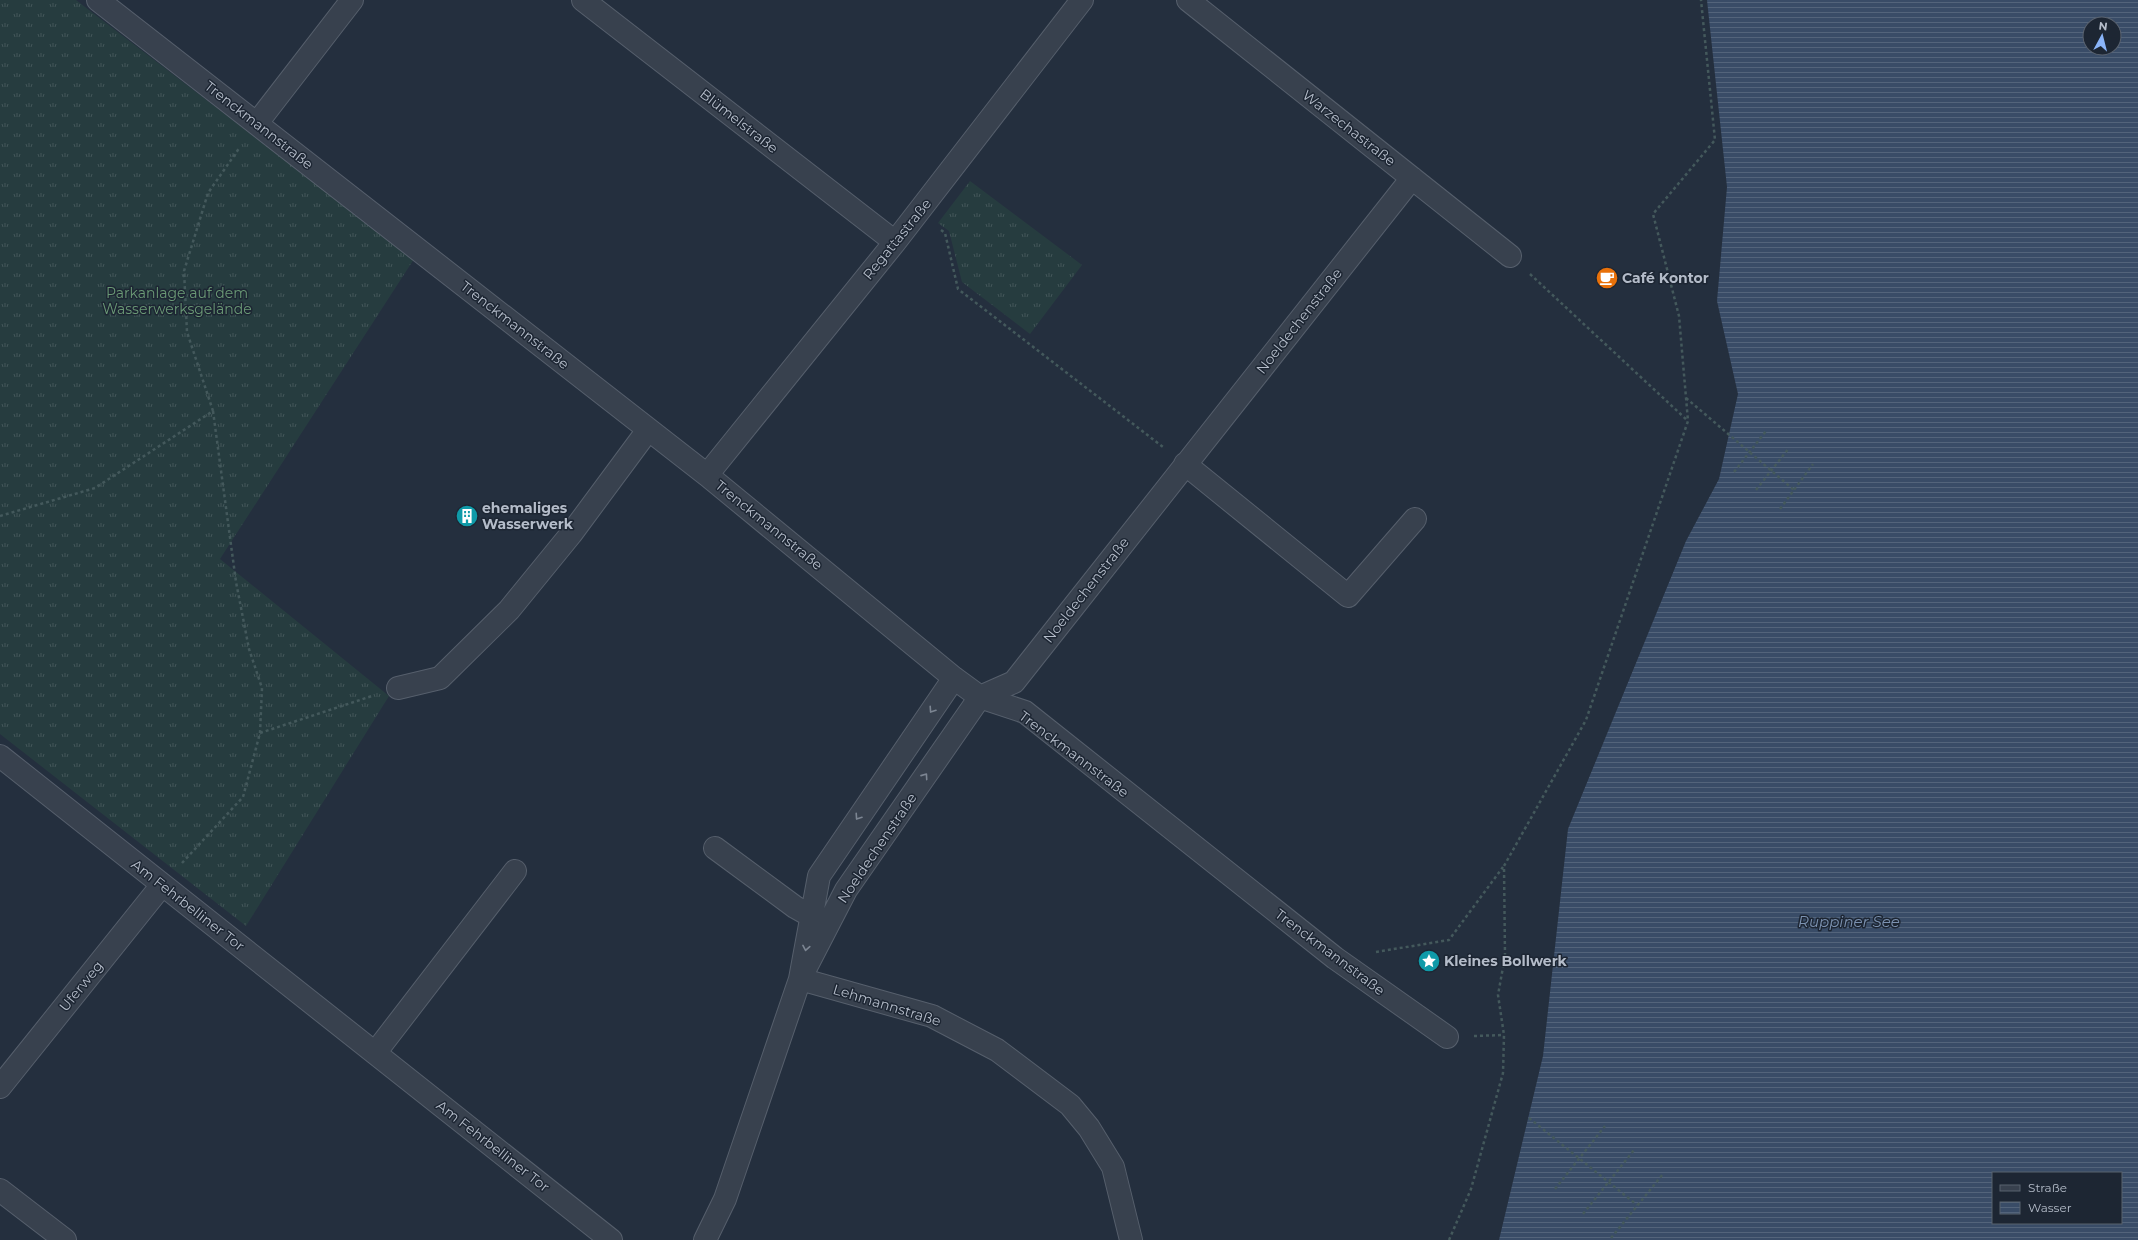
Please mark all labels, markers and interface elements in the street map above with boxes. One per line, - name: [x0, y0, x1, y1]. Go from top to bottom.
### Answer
- north arrow: [2082, 16, 2122, 56]
- text: N: [2098, 19, 2108, 34]
- street label: Trenckmannstraße: [201, 77, 317, 173]
- street label: Blümelstraße: [696, 85, 782, 157]
- street label: Warzechastraße: [1299, 86, 1399, 170]
- street label: Regattastraße: [859, 195, 935, 283]
- street label: Noeldechenstraße: [1252, 265, 1346, 377]
- cafe icon: Café Kontor: [1594, 265, 1620, 291]
- place label: Café Kontor: [1622, 269, 1709, 287]
- street label: Trenckmannstraße: [457, 277, 573, 373]
- park label: Parkanlage auf dem Wasserwerksgelände: [102, 284, 252, 318]
- street label: Trenckmannstraße: [712, 476, 826, 574]
- place label: ehemaliges Wasserwerk: [482, 499, 574, 533]
- building icon: ehemaliges Wasserwerk: [454, 503, 480, 529]
- street label: Noeldechenstraße: [1039, 534, 1133, 646]
- one-way arrow: [929, 706, 937, 713]
- street label: Trenckmannstraße: [1016, 707, 1132, 801]
- one-way arrow: [920, 773, 928, 780]
- street label: Noeldechenstraße: [833, 789, 921, 907]
- one-way arrow: [856, 813, 863, 820]
- street label: Am Fehrbelliner Tor: [128, 855, 248, 955]
- street label: Trenckmannstraße: [1272, 905, 1388, 999]
- water label: Ruppiner See: [1798, 912, 1900, 931]
- one-way arrow: [802, 945, 811, 951]
- place icon: Kleines Bollwerk: [1416, 948, 1442, 974]
- place label: Kleines Bollwerk: [1444, 952, 1568, 970]
- street label: Uferweg: [55, 957, 107, 1015]
- street label: Lehmannstraße: [831, 980, 943, 1030]
- street label: Am Fehrbelliner Tor: [433, 1096, 553, 1196]
- legend: [1992, 1172, 2122, 1224]
- text: Straße: [2028, 1180, 2067, 1195]
- text: Wasser: [2028, 1200, 2072, 1215]

